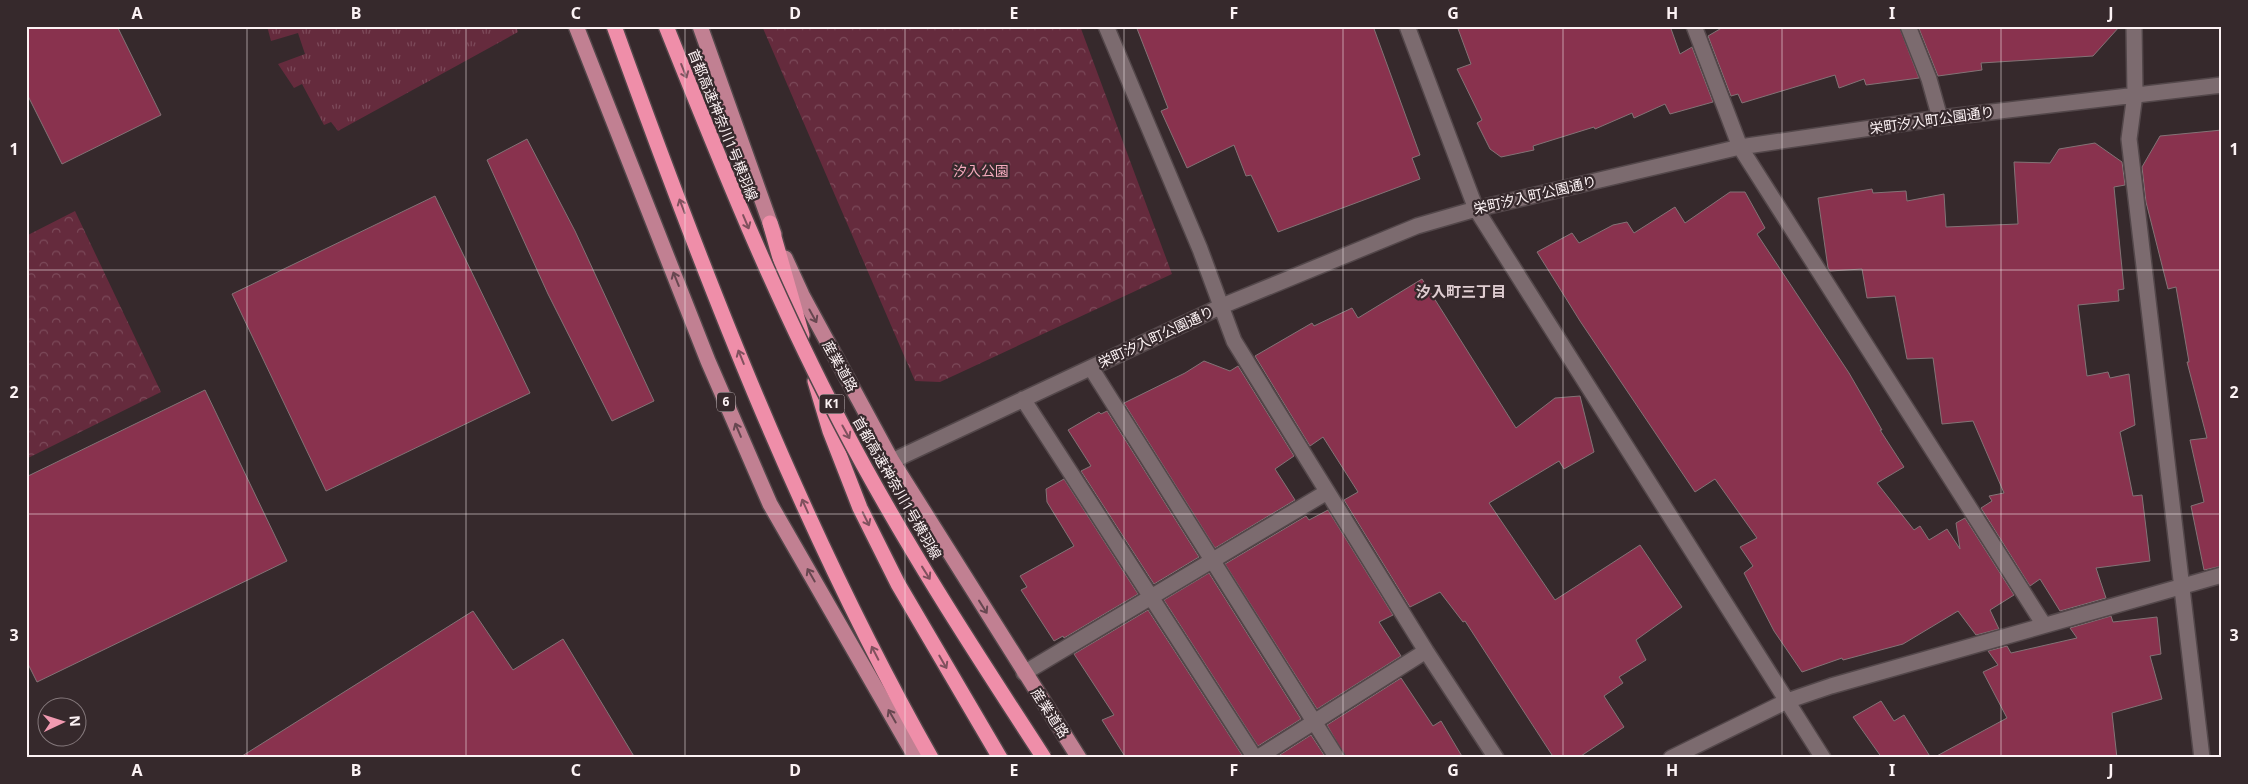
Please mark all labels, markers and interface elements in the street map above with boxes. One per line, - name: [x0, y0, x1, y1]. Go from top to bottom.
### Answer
- text: A: [131, 2, 143, 24]
- text: B: [351, 2, 361, 24]
- text: C: [571, 2, 581, 24]
- text: D: [789, 2, 801, 24]
- text: E: [1010, 2, 1019, 24]
- text: F: [1230, 2, 1238, 24]
- text: G: [1447, 2, 1459, 24]
- text: H: [1666, 2, 1678, 24]
- text: I: [1889, 2, 1895, 24]
- text: J: [2106, 2, 2114, 24]
- street label: 首都高速神奈川1号横羽線: [684, 46, 763, 203]
- one-way arrow: [680, 63, 689, 79]
- street label: 栄町汐入町公園通り: [1868, 101, 1996, 138]
- text: 1: [9, 138, 19, 160]
- text: 1: [2229, 138, 2239, 160]
- park label: 汐入公園: [953, 161, 1009, 180]
- street label: 栄町汐入町公園通り: [1471, 171, 1598, 218]
- one-way arrow: [677, 198, 686, 214]
- one-way arrow: [741, 214, 751, 229]
- one-way arrow: [671, 272, 680, 288]
- district label: 汐入町三丁目: [1416, 281, 1506, 301]
- street label: 栄町汐入町公園通り: [1095, 301, 1217, 372]
- one-way arrow: [809, 308, 818, 323]
- street label: 産業道路: [819, 337, 862, 395]
- one-way arrow: [736, 350, 746, 365]
- text: 2: [9, 381, 19, 403]
- text: 2: [2229, 381, 2239, 403]
- road number: 6: [717, 392, 735, 412]
- road number: K1: [820, 394, 844, 414]
- street label: 首都高速神奈川1号横羽線: [849, 413, 946, 563]
- one-way arrow: [732, 423, 742, 438]
- one-way arrow: [841, 424, 851, 438]
- one-way arrow: [799, 499, 809, 514]
- one-way arrow: [862, 511, 871, 526]
- one-way arrow: [922, 565, 932, 579]
- one-way arrow: [805, 568, 815, 582]
- one-way arrow: [978, 599, 988, 613]
- text: 3: [9, 624, 19, 646]
- text: 3: [2229, 624, 2239, 646]
- one-way arrow: [870, 646, 879, 661]
- one-way arrow: [938, 654, 948, 669]
- street label: 産業道路: [1027, 684, 1074, 741]
- north arrow: [38, 696, 88, 746]
- one-way arrow: [886, 709, 896, 723]
- text: N: [66, 715, 85, 727]
- text: A: [131, 759, 143, 781]
- text: B: [351, 759, 361, 781]
- text: C: [571, 759, 581, 781]
- text: D: [789, 759, 801, 781]
- text: E: [1010, 759, 1019, 781]
- text: F: [1230, 759, 1238, 781]
- text: G: [1447, 759, 1459, 781]
- text: H: [1666, 759, 1678, 781]
- text: I: [1889, 759, 1895, 781]
- text: J: [2106, 759, 2114, 781]

